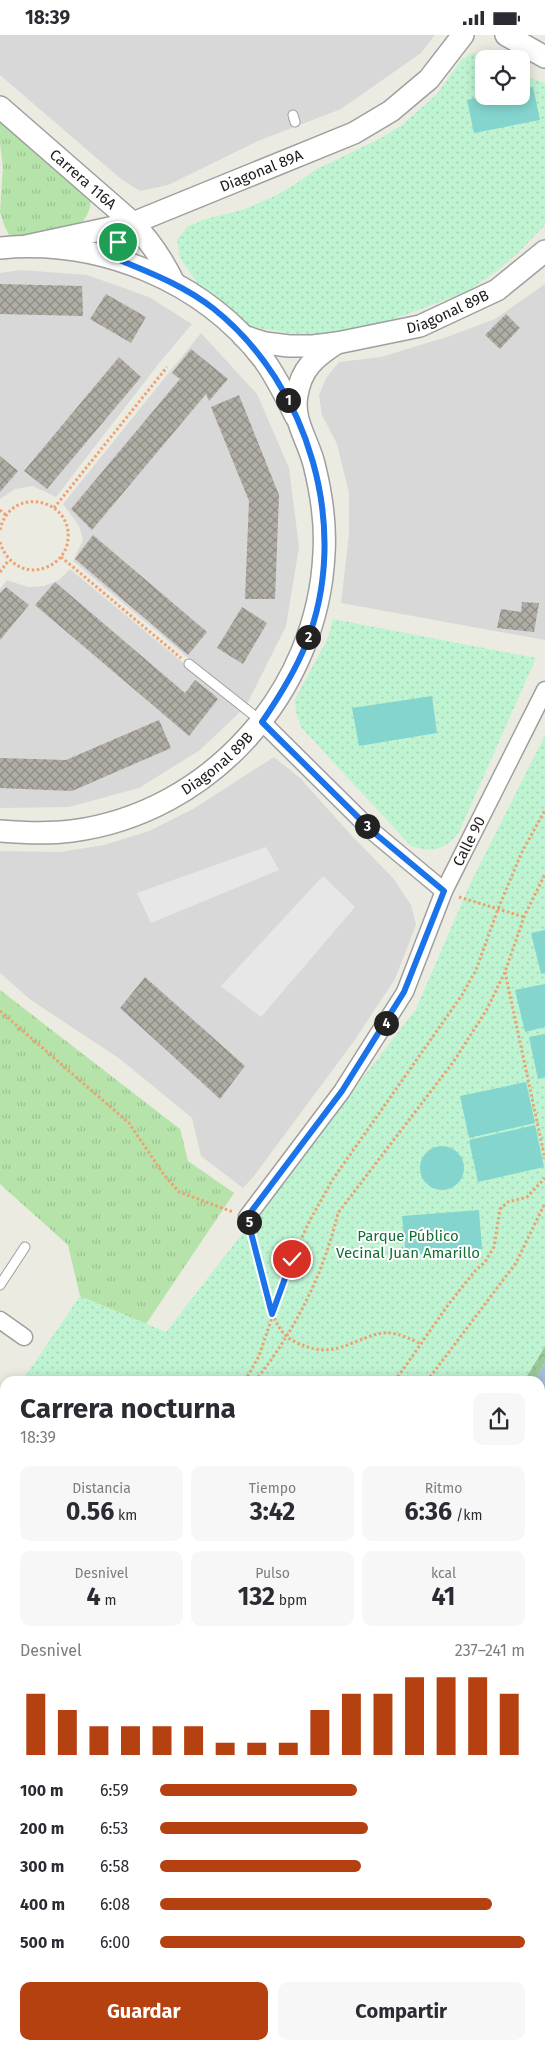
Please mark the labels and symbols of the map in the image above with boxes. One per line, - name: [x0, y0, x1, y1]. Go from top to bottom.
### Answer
- street label: Carrera 116A: [46, 145, 120, 213]
- street label: Diagonal 89A: [217, 146, 306, 196]
- pin: [97, 221, 139, 263]
- street label: Diagonal 89B: [405, 286, 492, 338]
- pin: 1: [276, 387, 300, 413]
- pin: 2: [296, 625, 320, 649]
- street label: Diagonal 89B: [178, 728, 257, 799]
- pin: 3: [354, 813, 380, 839]
- street label: Calle 90: [449, 813, 489, 869]
- pin: 4: [374, 1011, 398, 1035]
- pin: 5: [236, 1209, 262, 1235]
- park label: Parque Público Vecinal Juan Amarillo: [336, 1227, 480, 1262]
- pin: [271, 1238, 313, 1280]

